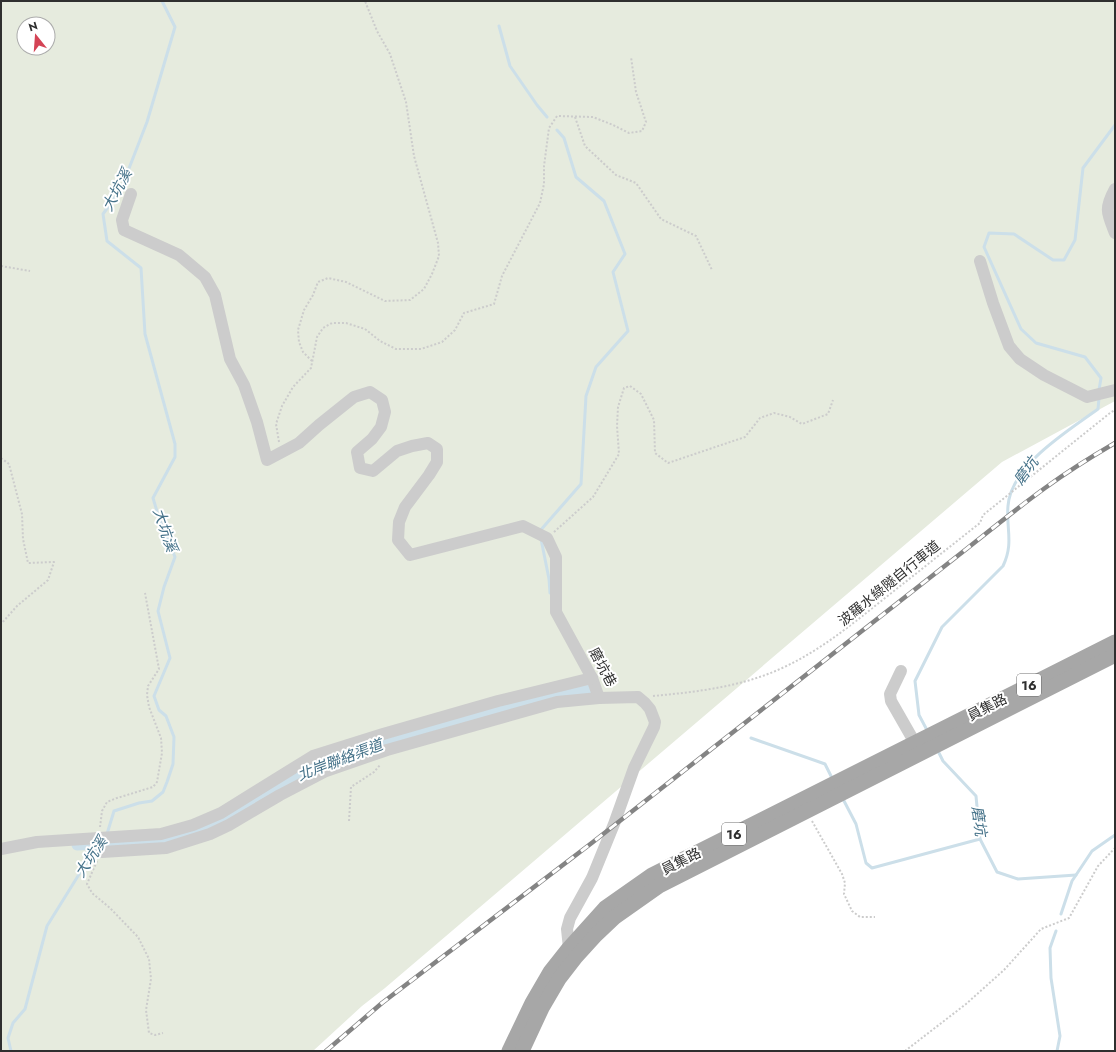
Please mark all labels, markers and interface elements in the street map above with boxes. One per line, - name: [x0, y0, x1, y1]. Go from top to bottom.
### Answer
- north arrow: [16, 16, 56, 56]
- text: N: [27, 18, 40, 35]
- water label: 大坑溪: [97, 163, 138, 215]
- water label: 磨坑: [1008, 451, 1045, 490]
- water label: 大坑溪: [147, 505, 183, 557]
- street label: 波羅水綠隧自行車道: [834, 536, 944, 630]
- street label: 磨坑巷: [584, 644, 622, 690]
- road number: 16: [1017, 674, 1041, 696]
- street label: 員集路: [964, 689, 1010, 725]
- water label: 北岸聯絡渠道: [294, 733, 388, 786]
- water label: 磨坑: [966, 805, 992, 839]
- road number: 16: [722, 823, 746, 845]
- water label: 大坑溪: [69, 831, 114, 882]
- street label: 員集路: [658, 843, 704, 879]

